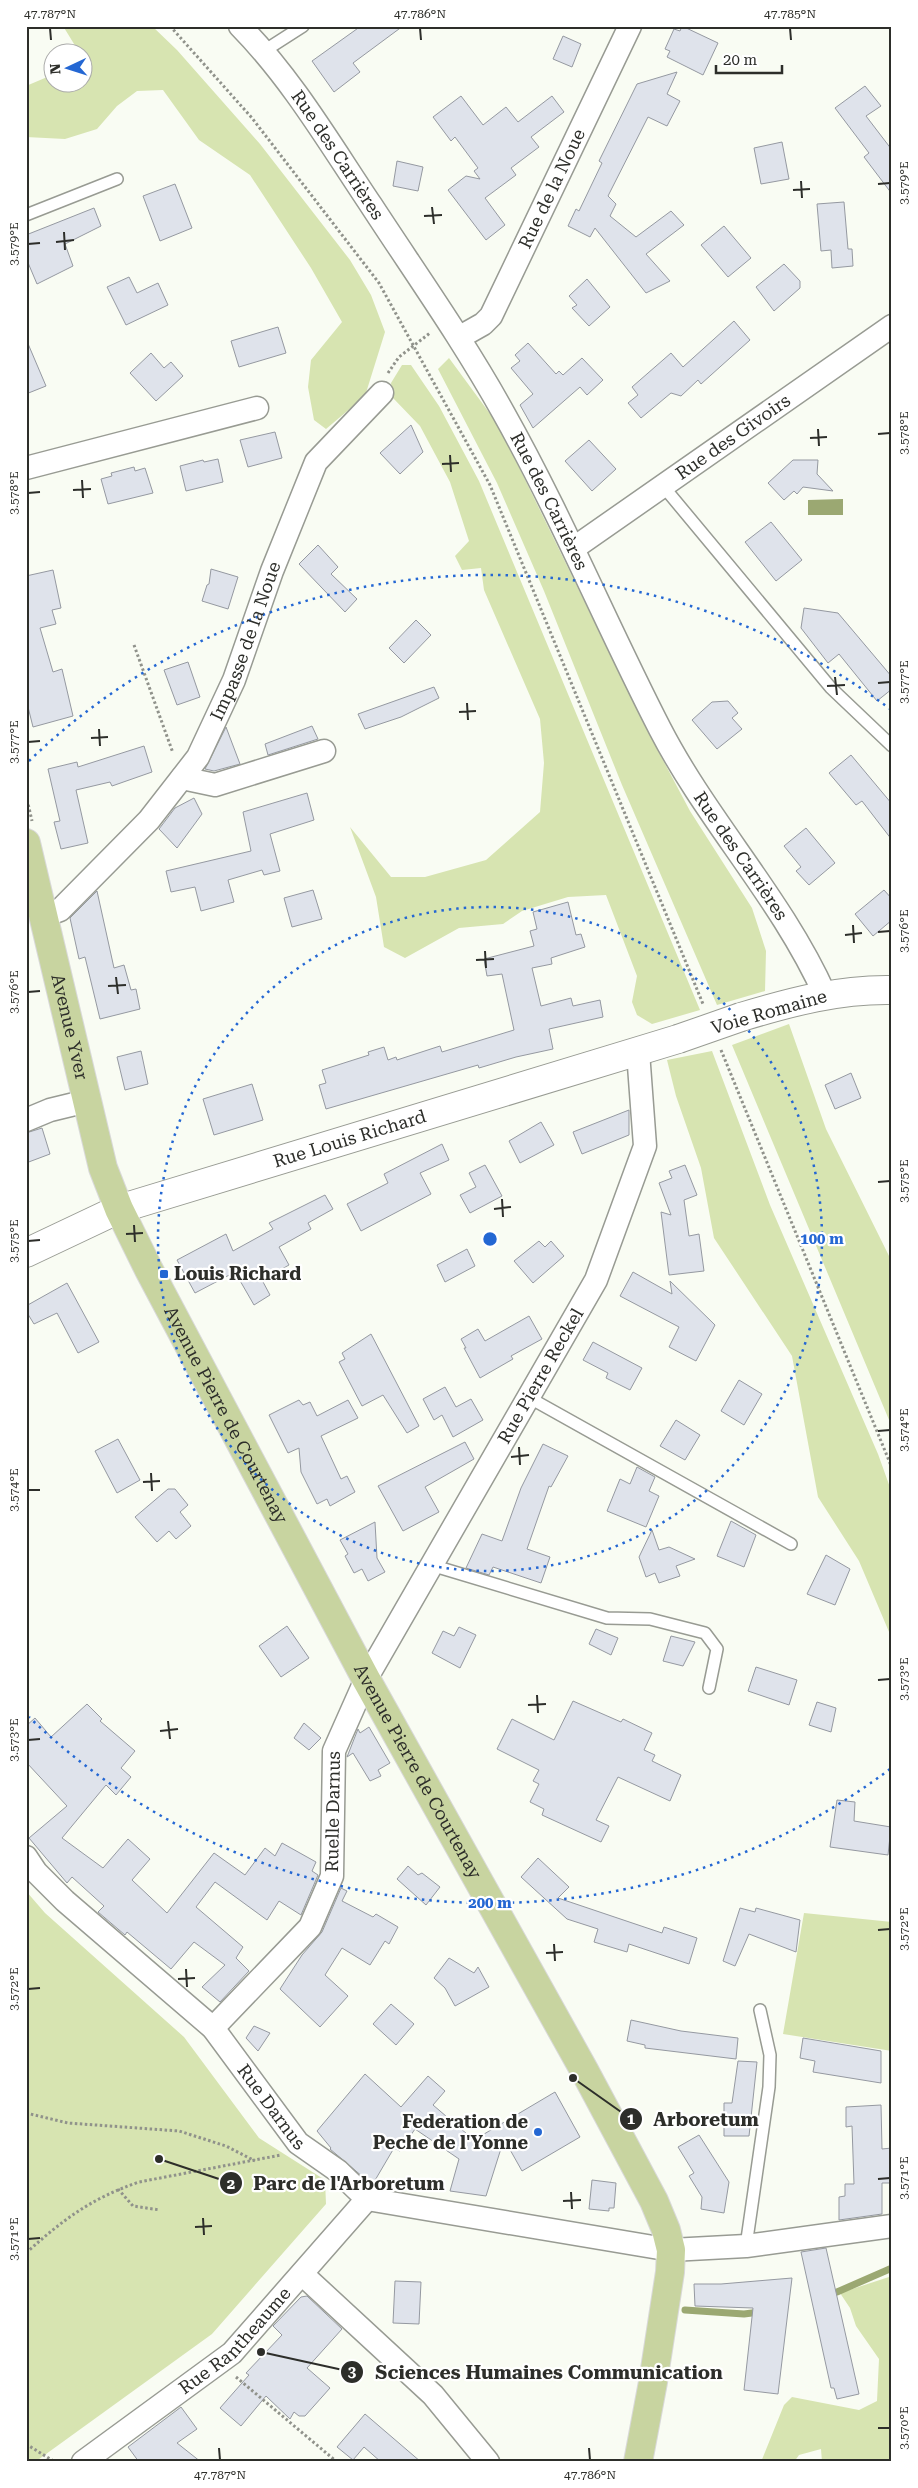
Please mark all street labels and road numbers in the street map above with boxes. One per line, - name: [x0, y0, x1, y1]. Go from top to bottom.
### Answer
- street label: Rue des Carrières: [287, 86, 389, 223]
- street label: Rue de la Noue: [514, 125, 589, 252]
- street label: Rue des Givoirs: [671, 389, 794, 484]
- street label: Rue des Carrières: [506, 428, 592, 573]
- street label: Impasse de la Noue: [206, 558, 285, 724]
- street label: Rue des Carrières: [690, 787, 792, 924]
- street label: Avenue Yver: [47, 972, 93, 1082]
- street label: Voie Romaine: [709, 985, 829, 1038]
- street label: Rue Louis Richard: [270, 1105, 429, 1172]
- street label: Avenue Pierre de Courtenay: [160, 1303, 293, 1527]
- street label: Rue Pierre Reckel: [493, 1304, 588, 1447]
- street label: Avenue Pierre de Courtenay: [350, 1660, 486, 1883]
- street label: Ruelle Darnus: [321, 1751, 344, 1872]
- street label: Rue Darnus: [233, 2060, 308, 2154]
- street label: Rue Rantheaume: [175, 2283, 295, 2398]

